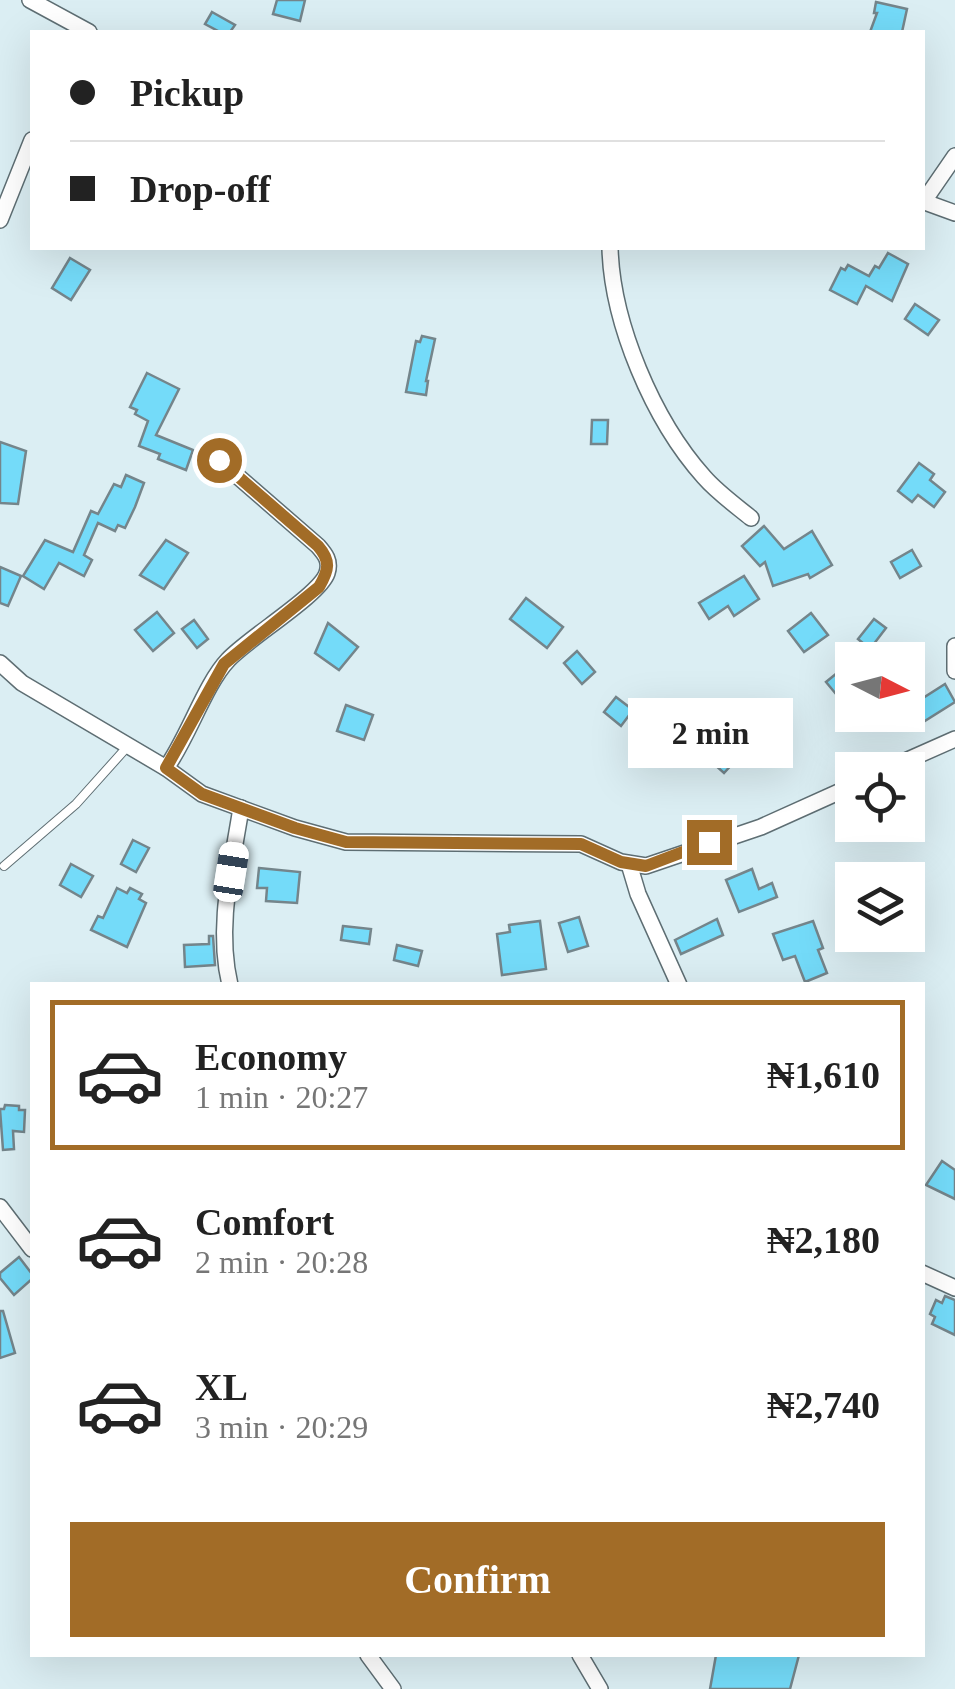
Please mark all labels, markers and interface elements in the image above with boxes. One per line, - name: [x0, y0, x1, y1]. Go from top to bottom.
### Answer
- text: Pickup: [130, 72, 244, 114]
- text: Drop-off: [130, 168, 271, 210]
- route start: [197, 438, 242, 483]
- north arrow: [835, 642, 925, 732]
- map controls: [835, 642, 925, 952]
- callout: 2 min: [626, 697, 792, 767]
- text: 2 min: [672, 715, 749, 751]
- button: locate: [835, 752, 925, 842]
- route end: [687, 820, 732, 865]
- car: [211, 840, 251, 904]
- button: layers: [835, 862, 925, 952]
- icon: car: [75, 1030, 165, 1120]
- text: Economy: [195, 1036, 347, 1078]
- text: ₦1,610: [767, 1054, 880, 1096]
- text: 1 min · 20:27: [195, 1079, 368, 1115]
- icon: car: [75, 1195, 165, 1285]
- text: Comfort: [195, 1201, 334, 1243]
- text: ₦2,180: [767, 1219, 880, 1261]
- text: 2 min · 20:28: [195, 1244, 368, 1280]
- icon: car: [75, 1360, 165, 1450]
- text: XL: [195, 1366, 248, 1408]
- text: ₦2,740: [767, 1384, 880, 1426]
- text: 3 min · 20:29: [195, 1409, 368, 1445]
- button: Confirm: [70, 1522, 885, 1637]

